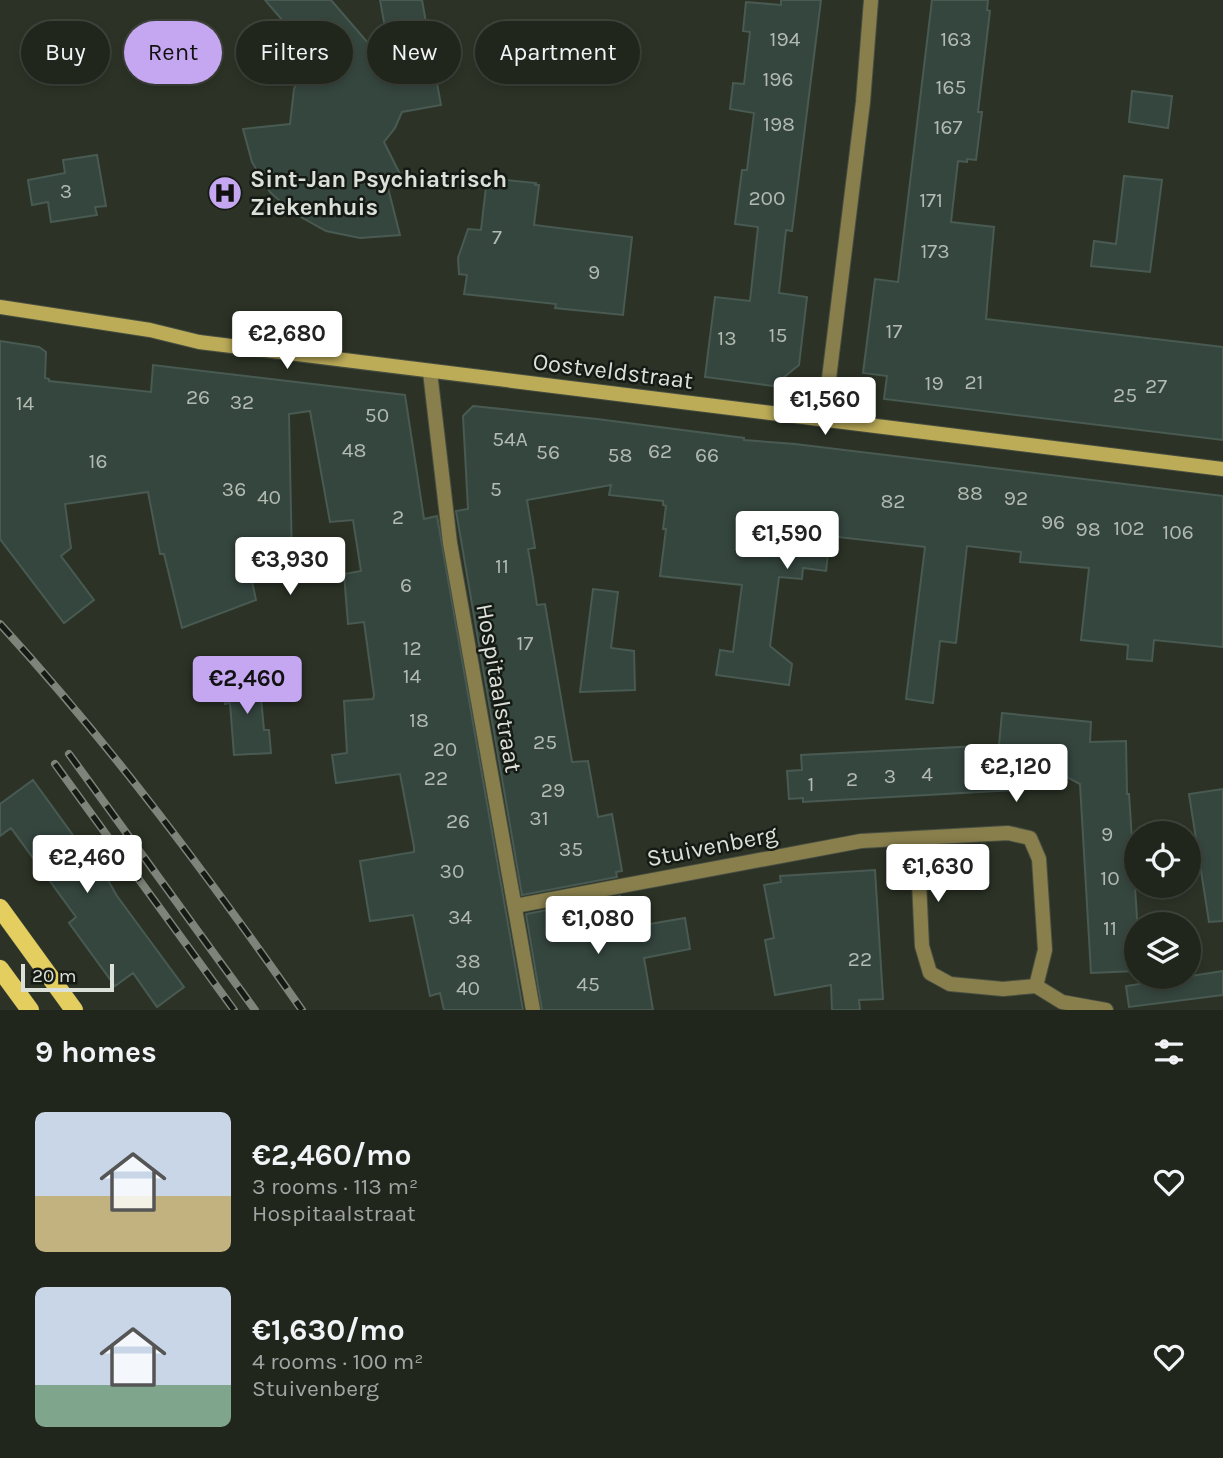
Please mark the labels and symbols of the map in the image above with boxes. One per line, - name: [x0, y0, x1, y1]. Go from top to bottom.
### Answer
- house number: 194: [770, 27, 801, 51]
- house number: 163: [940, 27, 972, 51]
- house number: 196: [762, 67, 794, 91]
- house number: 165: [936, 75, 966, 99]
- house number: 198: [763, 112, 795, 136]
- house number: 167: [934, 115, 963, 139]
- place label: Sint-Jan Psychiatrisch Ziekenhuis: [250, 165, 507, 221]
- hospital icon: Sint-Jan Psychiatrisch Ziekenhuis: [206, 174, 244, 212]
- house number: 3: [60, 179, 72, 203]
- house number: 200: [748, 186, 786, 210]
- house number: 171: [919, 188, 943, 212]
- house number: 7: [492, 225, 502, 249]
- house number: 173: [920, 239, 950, 263]
- house number: 9: [588, 260, 600, 284]
- pin: €2,680: [230, 312, 344, 371]
- house number: 17: [886, 319, 903, 343]
- house number: 15: [769, 323, 787, 347]
- house number: 13: [717, 326, 737, 350]
- street label: Oostveldstraat: [531, 347, 695, 395]
- house number: 21: [964, 370, 984, 394]
- house number: 19: [924, 371, 944, 395]
- house number: 27: [1145, 374, 1167, 398]
- pin: €1,560: [768, 378, 882, 437]
- house number: 25: [1113, 383, 1137, 407]
- house number: 26: [186, 385, 210, 409]
- house number: 32: [230, 390, 254, 414]
- house number: 14: [16, 391, 35, 415]
- house number: 50: [365, 403, 389, 427]
- house number: 54A: [492, 427, 528, 451]
- house number: 48: [342, 438, 366, 462]
- house number: 62: [648, 439, 672, 463]
- house number: 56: [536, 440, 560, 464]
- house number: 58: [608, 443, 632, 467]
- house number: 66: [695, 443, 719, 467]
- house number: 16: [89, 449, 107, 473]
- house number: 36: [222, 477, 246, 501]
- house number: 5: [490, 477, 502, 501]
- house number: 88: [957, 481, 983, 505]
- house number: 40: [257, 485, 281, 509]
- house number: 92: [1004, 486, 1028, 510]
- house number: 82: [880, 489, 906, 513]
- house number: 2: [392, 505, 404, 529]
- house number: 96: [1041, 510, 1065, 534]
- pin: €1,590: [730, 512, 844, 571]
- house number: 102: [1113, 516, 1145, 540]
- house number: 98: [1075, 517, 1101, 541]
- house number: 106: [1162, 520, 1194, 544]
- pin: €3,930: [233, 538, 347, 597]
- house number: 11: [495, 554, 509, 578]
- house number: 6: [400, 573, 412, 597]
- street label: Hospitaalstraat: [470, 601, 528, 775]
- house number: 17: [517, 631, 534, 655]
- house number: 12: [402, 636, 422, 660]
- pin: €2,460: [190, 656, 304, 716]
- house number: 14: [403, 664, 422, 688]
- house number: 18: [409, 708, 429, 732]
- house number: 25: [533, 730, 557, 754]
- house number: 20: [433, 737, 457, 761]
- pin: €2,120: [959, 744, 1073, 804]
- house number: 4: [921, 762, 933, 786]
- house number: 3: [884, 764, 896, 788]
- house number: 22: [424, 766, 448, 790]
- house number: 2: [846, 767, 858, 791]
- house number: 1: [808, 772, 814, 796]
- house number: 29: [541, 778, 565, 802]
- house number: 31: [529, 806, 549, 830]
- house number: 26: [446, 809, 470, 833]
- street label: Stuivenberg: [644, 820, 780, 872]
- house number: 9: [1101, 822, 1113, 846]
- pin: €2,460: [30, 836, 144, 895]
- house number: 35: [559, 837, 583, 861]
- pin: €1,630: [881, 844, 995, 904]
- house number: 30: [440, 859, 464, 883]
- house number: 10: [1100, 866, 1120, 890]
- pin: €1,080: [541, 897, 655, 956]
- house number: 34: [448, 905, 472, 929]
- house number: 11: [1103, 916, 1117, 940]
- house number: 22: [848, 947, 872, 971]
- house number: 38: [455, 949, 481, 973]
- scale bar: [21, 961, 114, 993]
- house number: 45: [576, 972, 600, 996]
- house number: 40: [456, 976, 480, 1000]

